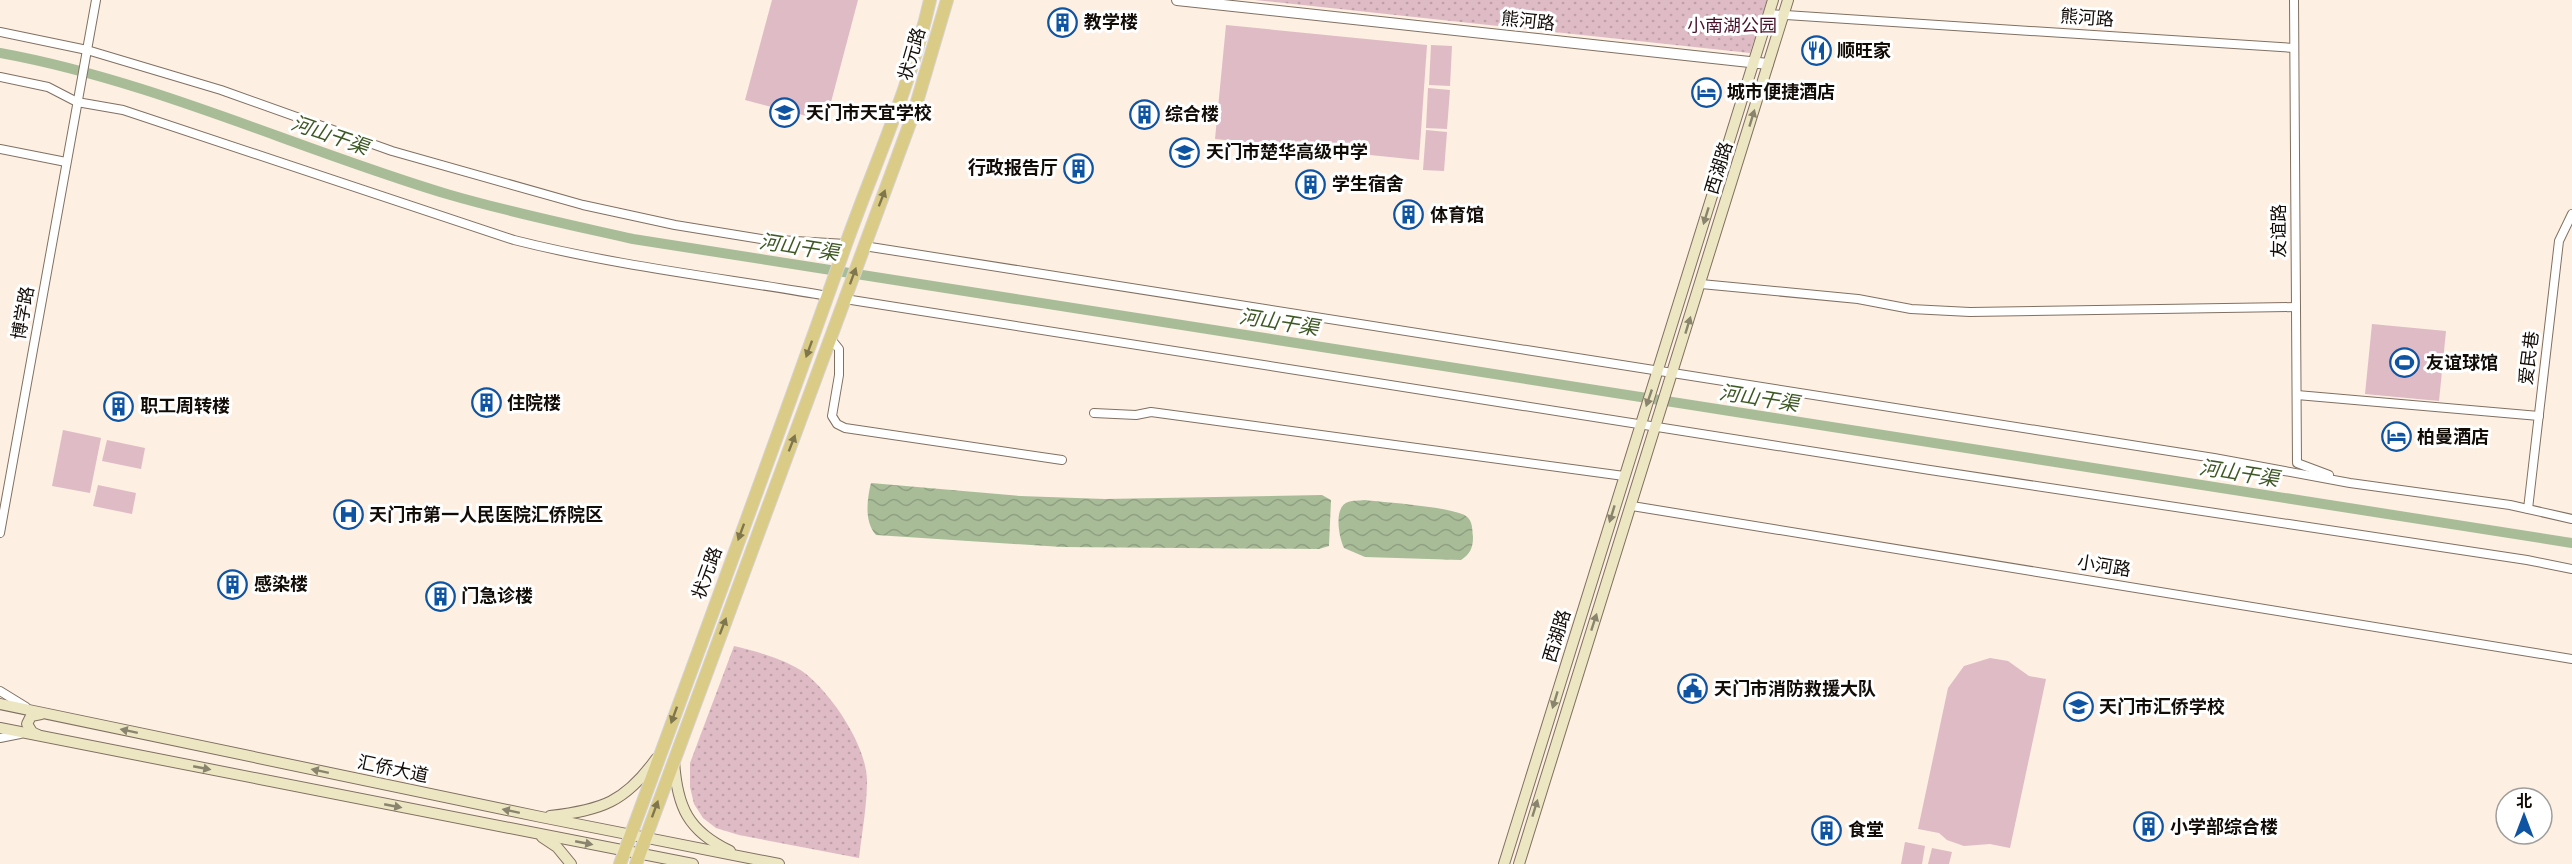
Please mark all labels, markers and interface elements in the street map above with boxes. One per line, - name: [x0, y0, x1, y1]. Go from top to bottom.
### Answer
- street label: 熊河路: [2059, 4, 2115, 33]
- building icon: 教学楼: [1047, 6, 1079, 38]
- street label: 熊河路: [1500, 6, 1556, 37]
- place label: 教学楼: [1084, 10, 1138, 35]
- park label: 小南湖公园: [1687, 14, 1777, 39]
- street label: 状元路: [893, 25, 932, 84]
- restaurant icon: 顺旺家: [1800, 35, 1832, 67]
- place label: 顺旺家: [1837, 39, 1891, 64]
- hotel icon: 城市便捷酒店: [1690, 76, 1722, 108]
- place label: 城市便捷酒店: [1727, 80, 1835, 105]
- school or university icon: 天门市天宜学校: [769, 97, 801, 129]
- building icon: 综合楼: [1128, 98, 1160, 130]
- place label: 天门市天宜学校: [806, 101, 932, 126]
- place label: 综合楼: [1165, 102, 1219, 127]
- one-way arrow: [1747, 109, 1757, 127]
- water label: 河山干渠: [287, 110, 375, 163]
- school or university icon: 天门市楚华高级中学: [1169, 136, 1201, 168]
- street label: 西湖路: [1700, 139, 1739, 198]
- place label: 天门市楚华高级中学: [1206, 140, 1368, 165]
- building icon: 行政报告厅: [1063, 152, 1095, 184]
- place label: 行政报告厅: [968, 156, 1058, 181]
- building icon: 学生宿舍: [1295, 168, 1327, 200]
- place label: 学生宿舍: [1332, 172, 1404, 197]
- one-way arrow: [878, 189, 887, 207]
- building icon: 体育馆: [1393, 199, 1425, 231]
- place label: 体育馆: [1430, 203, 1484, 228]
- street label: 友谊路: [2267, 204, 2292, 258]
- one-way arrow: [1701, 207, 1711, 225]
- water label: 河山干渠: [757, 228, 844, 269]
- one-way arrow: [849, 267, 858, 285]
- street label: 博学路: [6, 284, 40, 342]
- water label: 河山干渠: [1237, 303, 1324, 344]
- one-way arrow: [1684, 316, 1693, 334]
- street label: 爱民巷: [2514, 330, 2545, 386]
- one-way arrow: [803, 340, 813, 358]
- sports icon: 友谊球馆: [2389, 347, 2421, 379]
- place label: 友谊球馆: [2426, 351, 2498, 376]
- water label: 河山干渠: [1717, 379, 1804, 420]
- building icon: 住院楼: [470, 387, 502, 419]
- one-way arrow: [1644, 389, 1654, 407]
- building icon: 职工周转楼: [103, 390, 135, 422]
- place label: 住院楼: [507, 391, 561, 416]
- place label: 职工周转楼: [140, 394, 230, 419]
- hotel icon: 柏曼酒店: [2380, 421, 2412, 453]
- place label: 柏曼酒店: [2417, 425, 2489, 450]
- one-way arrow: [787, 434, 797, 452]
- water label: 河山干渠: [2197, 454, 2284, 495]
- hospital icon: 天门市第一人民医院汇侨院区: [332, 499, 364, 531]
- place label: 天门市第一人民医院汇侨院区: [369, 503, 603, 528]
- one-way arrow: [1607, 505, 1616, 523]
- one-way arrow: [736, 523, 746, 541]
- street label: 状元路: [686, 544, 728, 603]
- street label: 小河路: [2075, 550, 2133, 583]
- building icon: 感染楼: [217, 568, 249, 600]
- place label: 感染楼: [254, 572, 308, 597]
- building icon: 门急诊楼: [424, 580, 456, 612]
- place label: 门急诊楼: [461, 584, 533, 609]
- street label: 西湖路: [1538, 607, 1577, 666]
- one-way arrow: [1590, 613, 1599, 631]
- one-way arrow: [719, 617, 729, 635]
- public building icon: 天门市消防救援大队: [1677, 673, 1709, 705]
- place label: 天门市消防救援大队: [1714, 677, 1876, 702]
- one-way arrow: [1550, 691, 1559, 709]
- school or university icon: 天门市汇侨学校: [2062, 691, 2094, 723]
- place label: 天门市汇侨学校: [2099, 695, 2225, 720]
- one-way arrow: [669, 706, 679, 724]
- one-way arrow: [119, 726, 138, 735]
- street label: 汇侨大道: [355, 750, 431, 789]
- one-way arrow: [192, 764, 211, 773]
- one-way arrow: [310, 766, 329, 775]
- north arrow: [2494, 786, 2554, 846]
- text: 北: [2516, 791, 2532, 813]
- one-way arrow: [1531, 799, 1540, 817]
- one-way arrow: [651, 800, 661, 818]
- one-way arrow: [384, 802, 403, 811]
- one-way arrow: [501, 806, 520, 815]
- building icon: 小学部综合楼: [2133, 811, 2165, 843]
- building icon: 食堂: [1811, 814, 1843, 846]
- place label: 小学部综合楼: [2170, 815, 2278, 840]
- place label: 食堂: [1848, 818, 1884, 843]
- one-way arrow: [575, 839, 594, 848]

